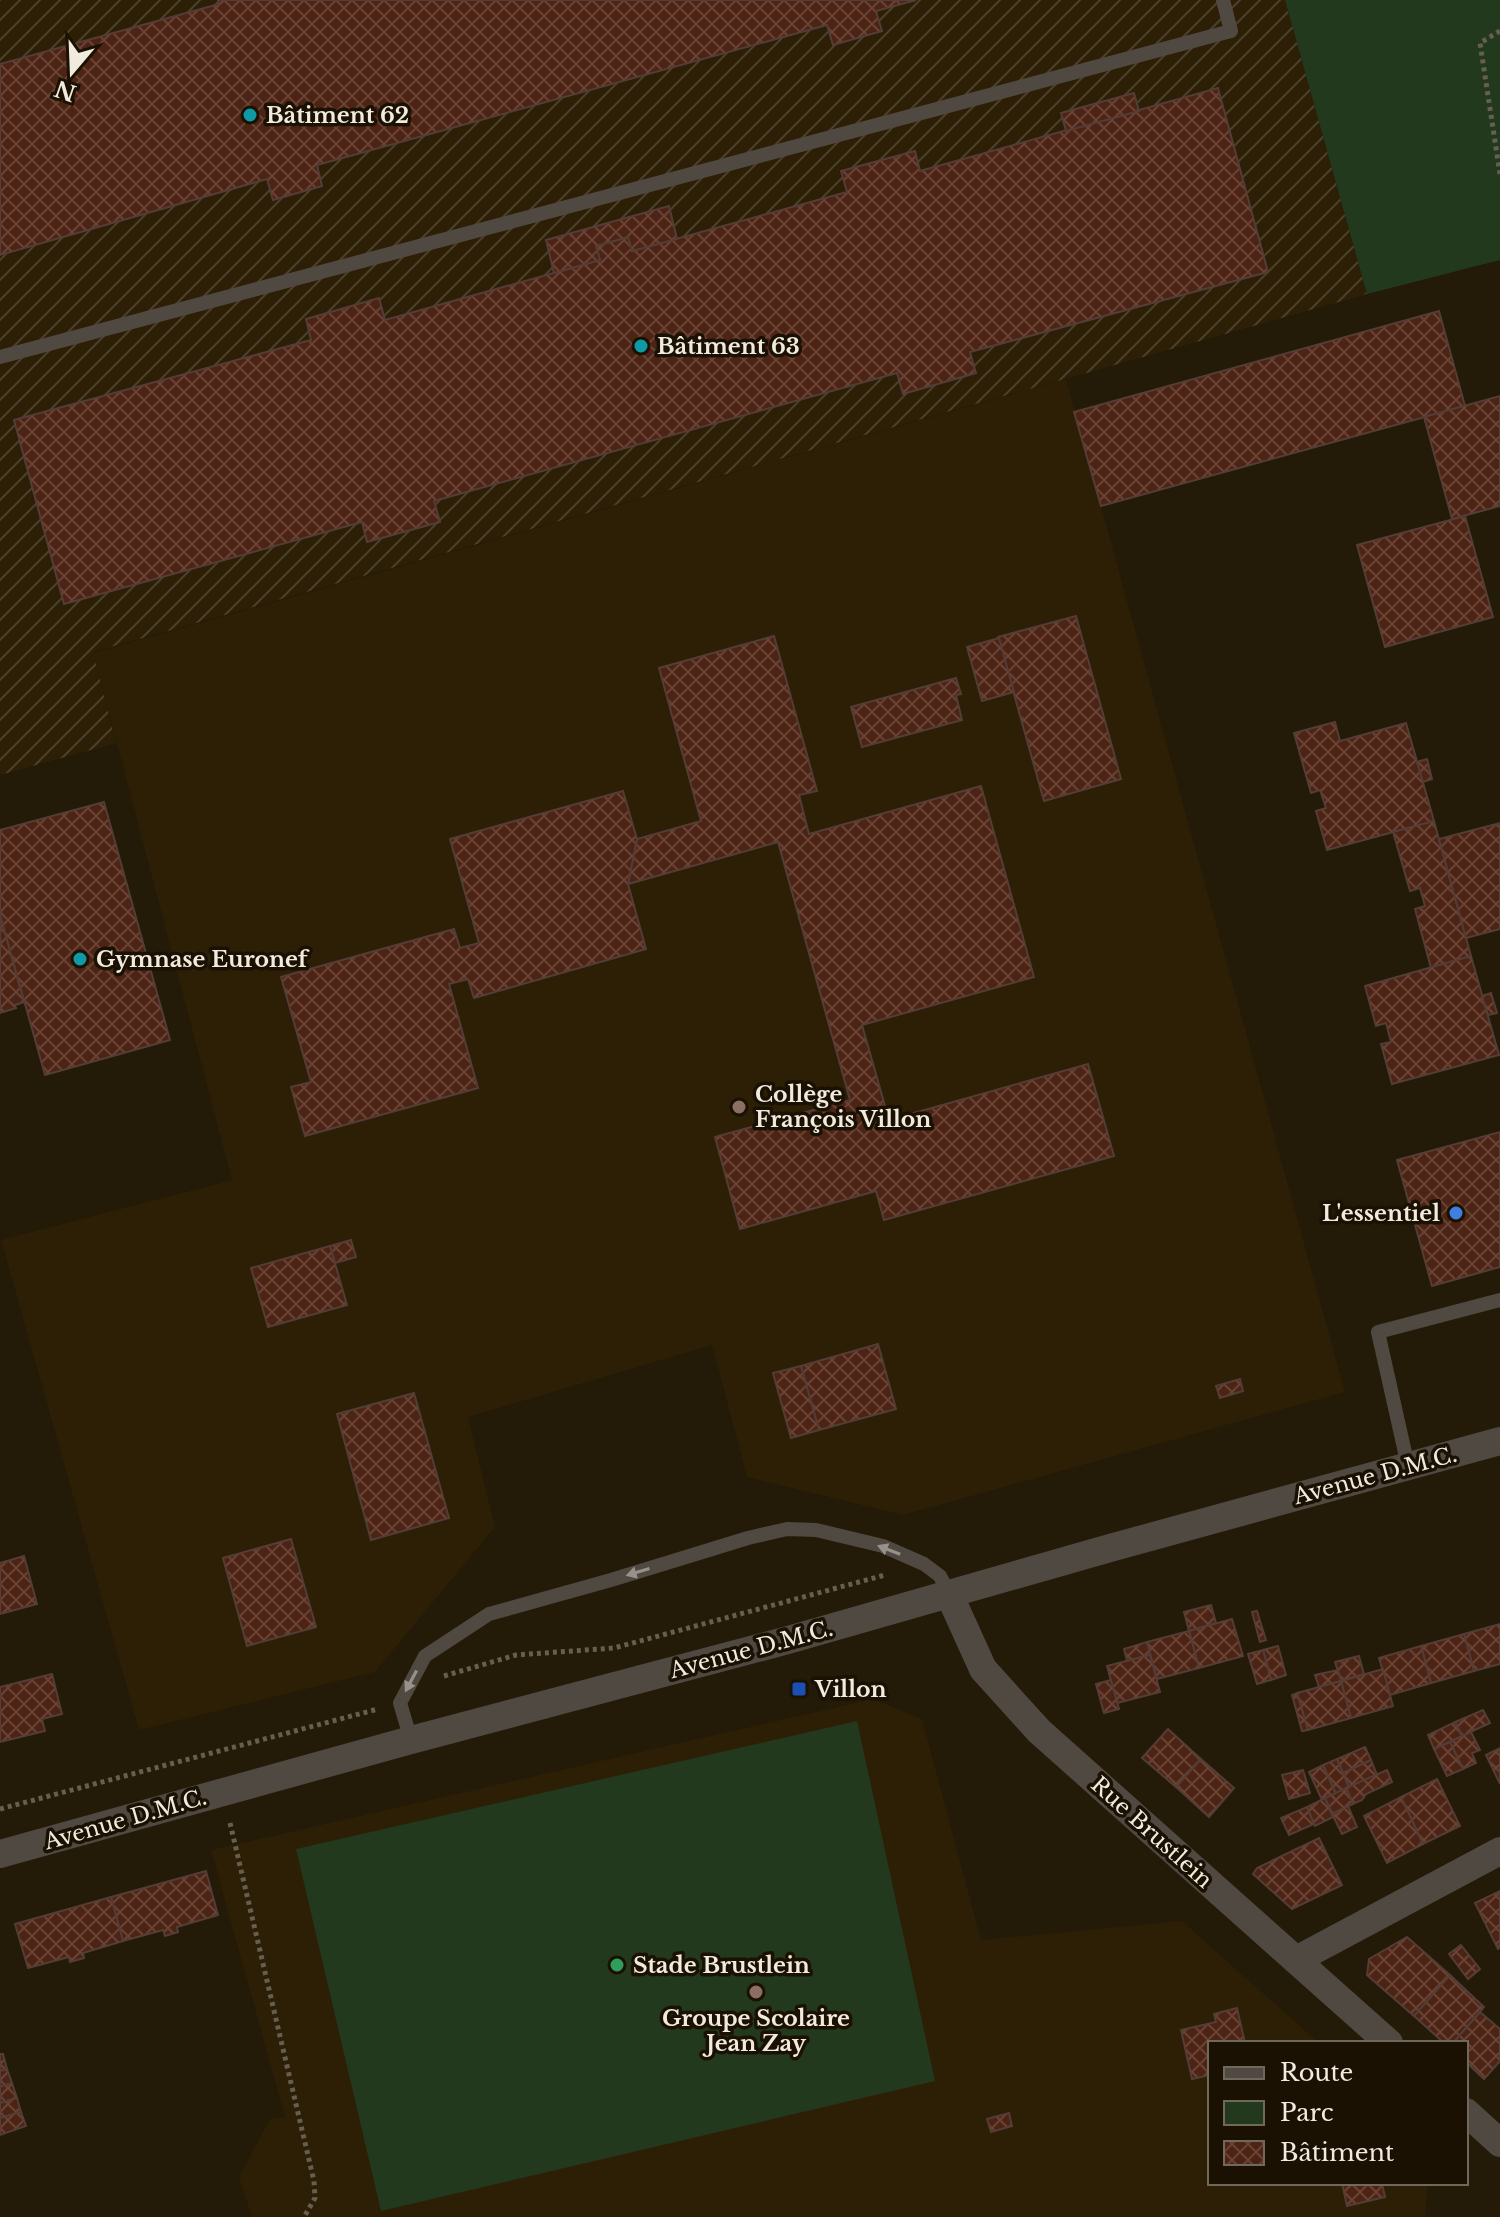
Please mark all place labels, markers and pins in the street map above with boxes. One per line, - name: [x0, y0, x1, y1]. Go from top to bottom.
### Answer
- place label: Bâtiment 62: [266, 102, 409, 129]
- marker: Bâtiment 62: [241, 106, 259, 124]
- place label: Bâtiment 63: [657, 333, 800, 360]
- marker: Bâtiment 63: [632, 337, 650, 355]
- place label: Gymnase Euronef: [96, 946, 310, 973]
- marker: Gymnase Euronef: [71, 950, 89, 968]
- place label: Collège François Villon: [755, 1081, 931, 1133]
- marker: Collège François Villon: [730, 1098, 748, 1116]
- place label: L'essentiel: [1322, 1200, 1440, 1227]
- marker: L'essentiel: [1447, 1204, 1465, 1222]
- place label: Villon: [814, 1676, 886, 1703]
- marker: Villon: [790, 1680, 808, 1698]
- place label: Stade Brustlein: [633, 1952, 810, 1979]
- marker: Stade Brustlein: [608, 1956, 626, 1974]
- marker: Groupe Scolaire Jean Zay: [747, 1983, 765, 2001]
- place label: Groupe Scolaire Jean Zay: [662, 2005, 850, 2057]

